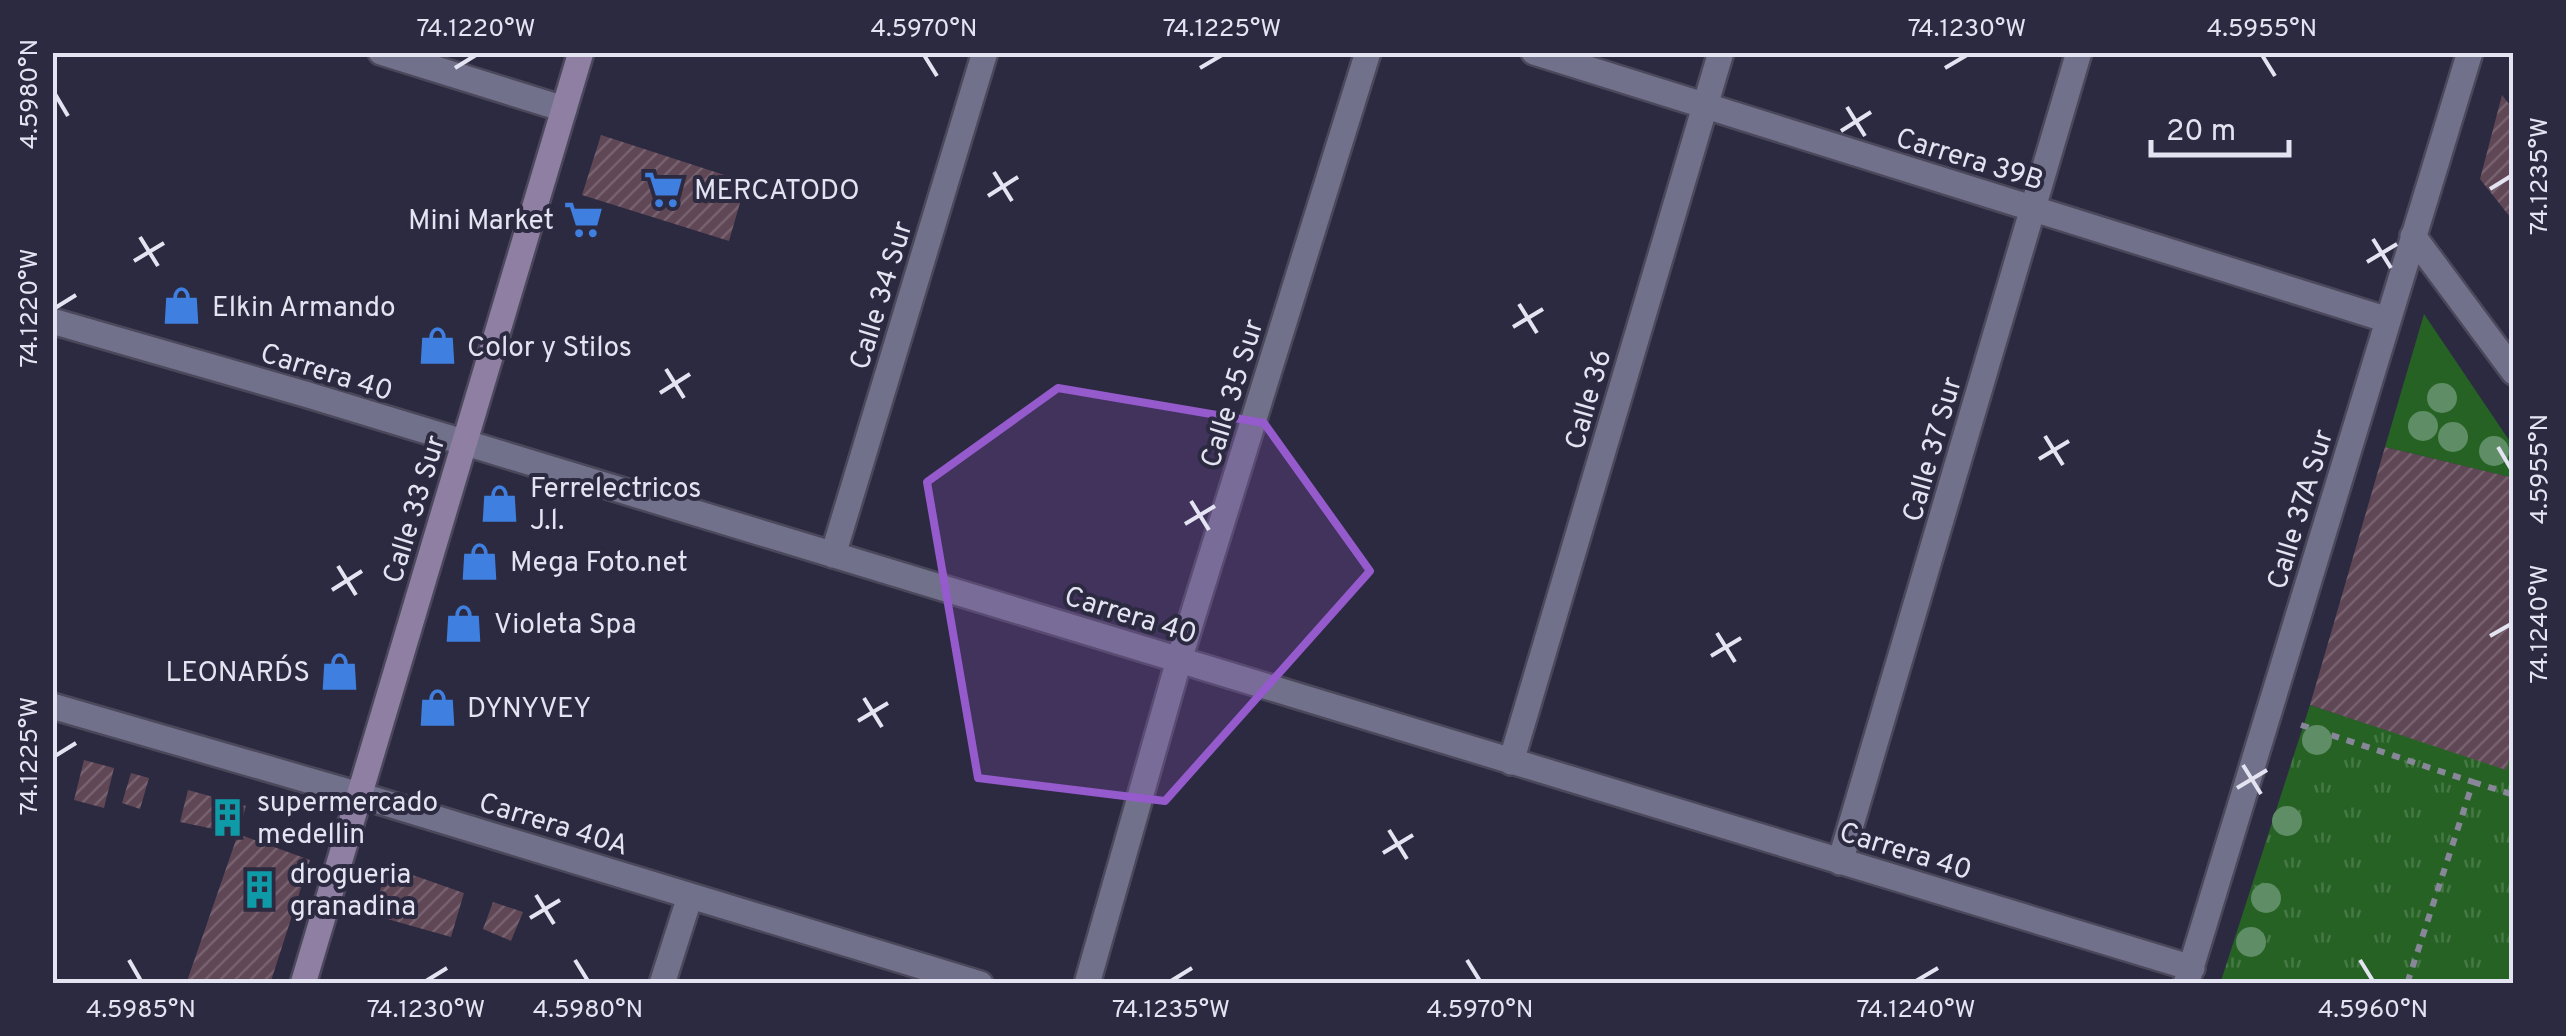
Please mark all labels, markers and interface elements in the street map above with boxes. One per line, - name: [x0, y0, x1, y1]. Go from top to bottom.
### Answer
- text: 74.1220°W: [417, 14, 535, 46]
- text: 4.5970°N: [871, 14, 977, 46]
- text: 74.1225°W: [1163, 14, 1281, 46]
- text: 74.1230°W: [1908, 14, 2026, 46]
- text: 4.5955°N: [2207, 14, 2317, 46]
- text: 4.5980°N: [15, 39, 47, 149]
- scale bar: [2151, 95, 2288, 157]
- text: 20 m: [2166, 114, 2236, 151]
- text: 74.1235°W: [2525, 117, 2557, 235]
- street label: Carrera 39B: [1891, 121, 2047, 200]
- supermarket icon: MERCATODO: [643, 168, 685, 210]
- place label: MERCATODO: [694, 174, 860, 210]
- supermarket icon: Mini Market: [563, 198, 605, 240]
- place label: Mini Market: [408, 204, 554, 240]
- street label: Calle 34 Sur: [843, 217, 923, 375]
- text: 74.1220°W: [15, 249, 47, 367]
- shop icon: Elkin Armando: [161, 285, 203, 327]
- place label: Elkin Armando: [212, 291, 396, 327]
- street label: Calle 35 Sur: [1194, 315, 1274, 473]
- shop icon: Color y Stilos: [416, 325, 458, 367]
- place label: Color y Stilos: [467, 331, 632, 367]
- street label: Carrera 40: [256, 337, 397, 411]
- street label: Calle 36: [1558, 345, 1621, 454]
- street label: Calle 37 Sur: [1896, 373, 1972, 527]
- text: 4.5955°N: [2525, 414, 2557, 524]
- street label: Calle 37A Sur: [2261, 426, 2343, 594]
- street label: Calle 33 Sur: [376, 431, 455, 588]
- place label: Ferrelectricos J.l.: [530, 472, 702, 540]
- shop icon: Ferrelectricos J.l.: [479, 482, 521, 524]
- shop icon: Mega Foto.net: [459, 540, 501, 582]
- place label: Mega Foto.net: [510, 546, 688, 582]
- text: 74.1240°W: [2525, 565, 2557, 683]
- street label: Carrera 40: [1060, 580, 1201, 654]
- shop icon: Violeta Spa: [443, 602, 485, 644]
- place label: Violeta Spa: [494, 608, 636, 644]
- shop icon: LEONARD´S: [319, 650, 361, 692]
- place label: LEONARD´S: [165, 654, 310, 692]
- shop icon: DYNYVEY: [416, 686, 458, 728]
- place label: DYNYVEY: [467, 692, 591, 728]
- text: 74.1225°W: [15, 697, 47, 815]
- place label: supermercado medellin: [257, 786, 438, 854]
- street label: Carrera 40A: [474, 786, 632, 866]
- building icon: supermercado medellin: [206, 796, 248, 838]
- street label: Carrera 40: [1835, 816, 1976, 890]
- place label: drogueria granadina: [290, 858, 416, 926]
- building icon: drogueria granadina: [239, 868, 281, 910]
- text: 4.5985°N: [86, 995, 196, 1027]
- text: 74.1230°W: [367, 995, 485, 1027]
- text: 4.5980°N: [533, 995, 643, 1027]
- text: 74.1235°W: [1112, 995, 1230, 1027]
- text: 4.5970°N: [1427, 995, 1533, 1027]
- text: 74.1240°W: [1857, 995, 1975, 1027]
- text: 4.5960°N: [2318, 995, 2428, 1027]

